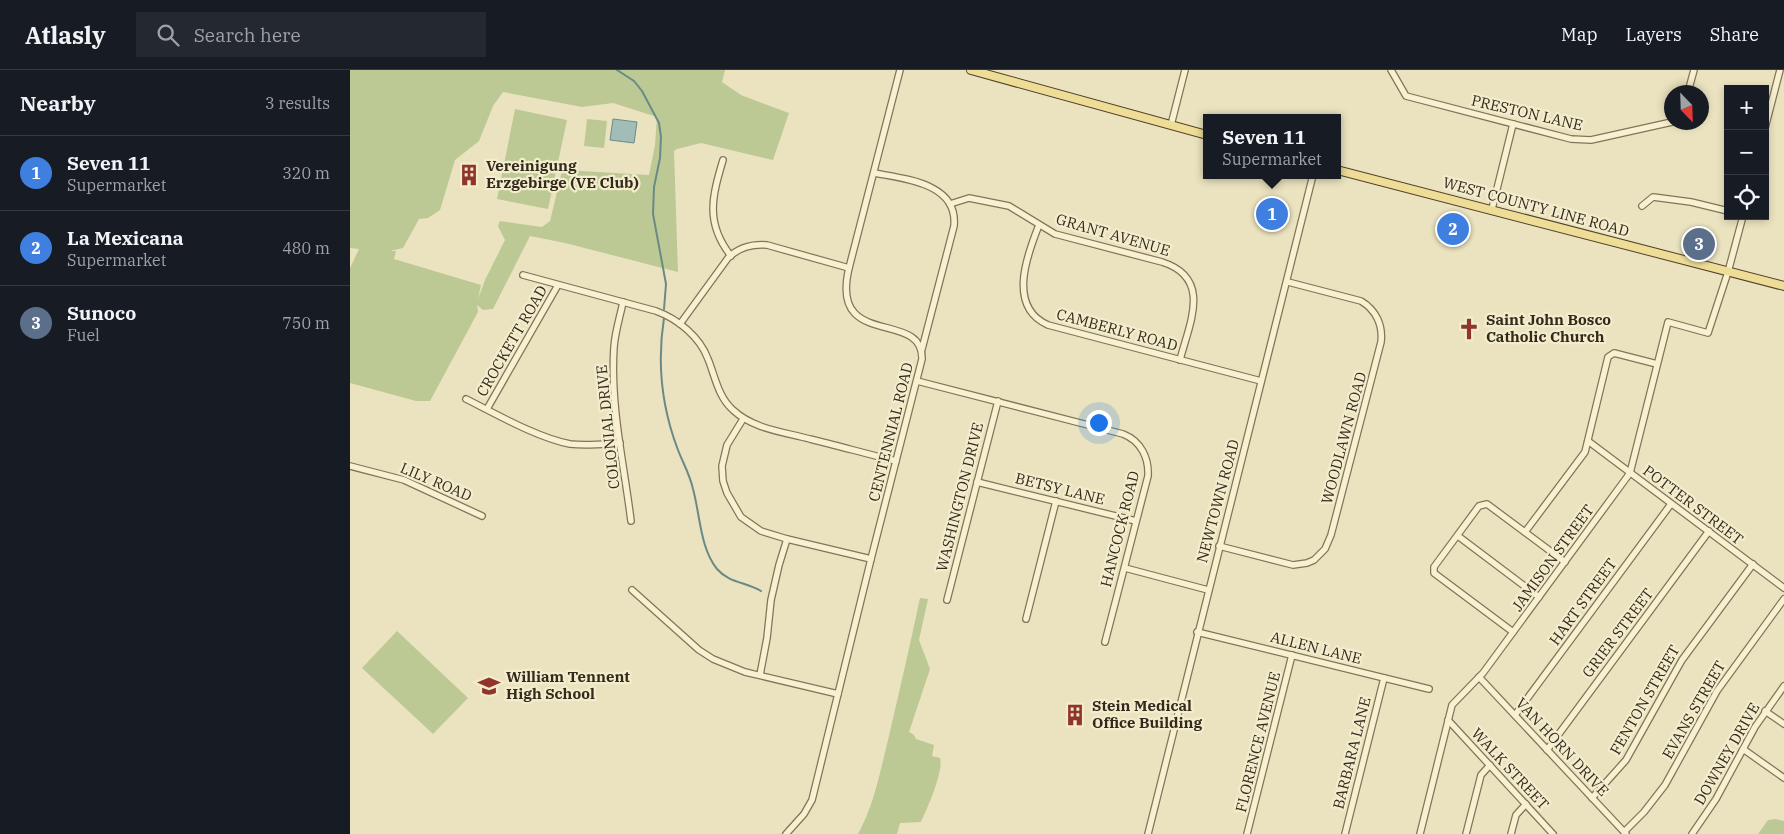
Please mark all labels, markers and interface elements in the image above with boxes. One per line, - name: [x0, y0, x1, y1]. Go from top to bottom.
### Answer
- search box: [136, 12, 486, 57]
- text: Atlasly: [25, 19, 106, 51]
- icon: search: [154, 21, 182, 49]
- text: Search here: [194, 23, 301, 47]
- text: Map: [1561, 23, 1598, 46]
- text: Layers: [1626, 23, 1682, 46]
- text: Share: [1710, 23, 1759, 46]
- north arrow: [1664, 85, 1709, 130]
- map controls: [1724, 85, 1769, 220]
- button: +: [1724, 85, 1769, 130]
- text: Nearby: [20, 89, 96, 117]
- street label: PRESTON LANE: [1469, 90, 1585, 135]
- text: 3 results: [265, 93, 330, 113]
- popup: [1203, 114, 1341, 179]
- text: Seven 11: [1222, 125, 1306, 149]
- button: −: [1724, 130, 1769, 175]
- text: Supermarket: [1222, 149, 1322, 169]
- text: Seven 11: [67, 151, 151, 175]
- place label: Vereinigung Erzgebirge (VE Club): [486, 156, 639, 192]
- building icon: Vereinigung Erzgebirge (VE Club): [456, 162, 482, 188]
- text: 1: [31, 163, 41, 183]
- text: 320 m: [282, 163, 330, 183]
- street label: WEST COUNTY LINE ROAD: [1441, 172, 1631, 241]
- text: Supermarket: [67, 175, 166, 195]
- button: locate: [1724, 175, 1769, 220]
- pin: 1: [1256, 195, 1288, 233]
- street label: GRANT AVENUE: [1054, 209, 1172, 260]
- pin: 2: [1437, 210, 1469, 248]
- pin: 3: [1683, 225, 1715, 263]
- text: La Mexicana: [67, 226, 184, 250]
- text: 2: [31, 238, 41, 258]
- text: 480 m: [282, 238, 330, 258]
- text: Supermarket: [67, 250, 166, 270]
- street label: CROCKETT ROAD: [472, 282, 551, 400]
- text: Sunoco: [67, 301, 136, 325]
- street label: CAMBERLY ROAD: [1054, 304, 1180, 355]
- place label: Saint John Bosco Catholic Church: [1486, 310, 1611, 346]
- text: 3: [31, 313, 41, 333]
- text: 750 m: [282, 313, 330, 333]
- church icon: Saint John Bosco Catholic Church: [1456, 316, 1482, 342]
- text: Fuel: [67, 325, 100, 345]
- street label: CENTENNIAL ROAD: [864, 360, 917, 503]
- street label: COLONIAL DRIVE: [592, 364, 623, 490]
- street label: WOODLAWN ROAD: [1317, 370, 1370, 506]
- your location: [1086, 410, 1112, 436]
- street label: WASHINGTON DRIVE: [932, 420, 987, 574]
- street label: NEWTOWN ROAD: [1192, 437, 1243, 565]
- street label: LILY ROAD: [397, 458, 475, 505]
- street label: POTTER STREET: [1639, 461, 1747, 549]
- street label: BETSY LANE: [1013, 468, 1107, 509]
- street label: HANCOCK ROAD: [1096, 469, 1143, 589]
- street label: JAMISON STREET: [1508, 500, 1598, 615]
- street label: HART STREET: [1545, 554, 1621, 649]
- street label: GRIER STREET: [1578, 584, 1657, 681]
- street label: ALLEN LANE: [1268, 627, 1364, 668]
- street label: FENTON STREET: [1605, 641, 1684, 758]
- street label: EVANS STREET: [1658, 657, 1730, 762]
- place label: William Tennent High School: [506, 667, 630, 703]
- street label: FLORENCE AVENUE: [1231, 670, 1284, 814]
- school or university icon: William Tennent High School: [476, 673, 502, 699]
- street label: VAN HORN DRIVE: [1512, 693, 1613, 800]
- street label: BARBARA LANE: [1328, 695, 1375, 811]
- place label: Stein Medical Office Building: [1092, 696, 1202, 732]
- street label: DOWNEY DRIVE: [1690, 699, 1764, 808]
- building icon: Stein Medical Office Building: [1062, 702, 1088, 728]
- street label: WALK STREET: [1468, 724, 1553, 814]

